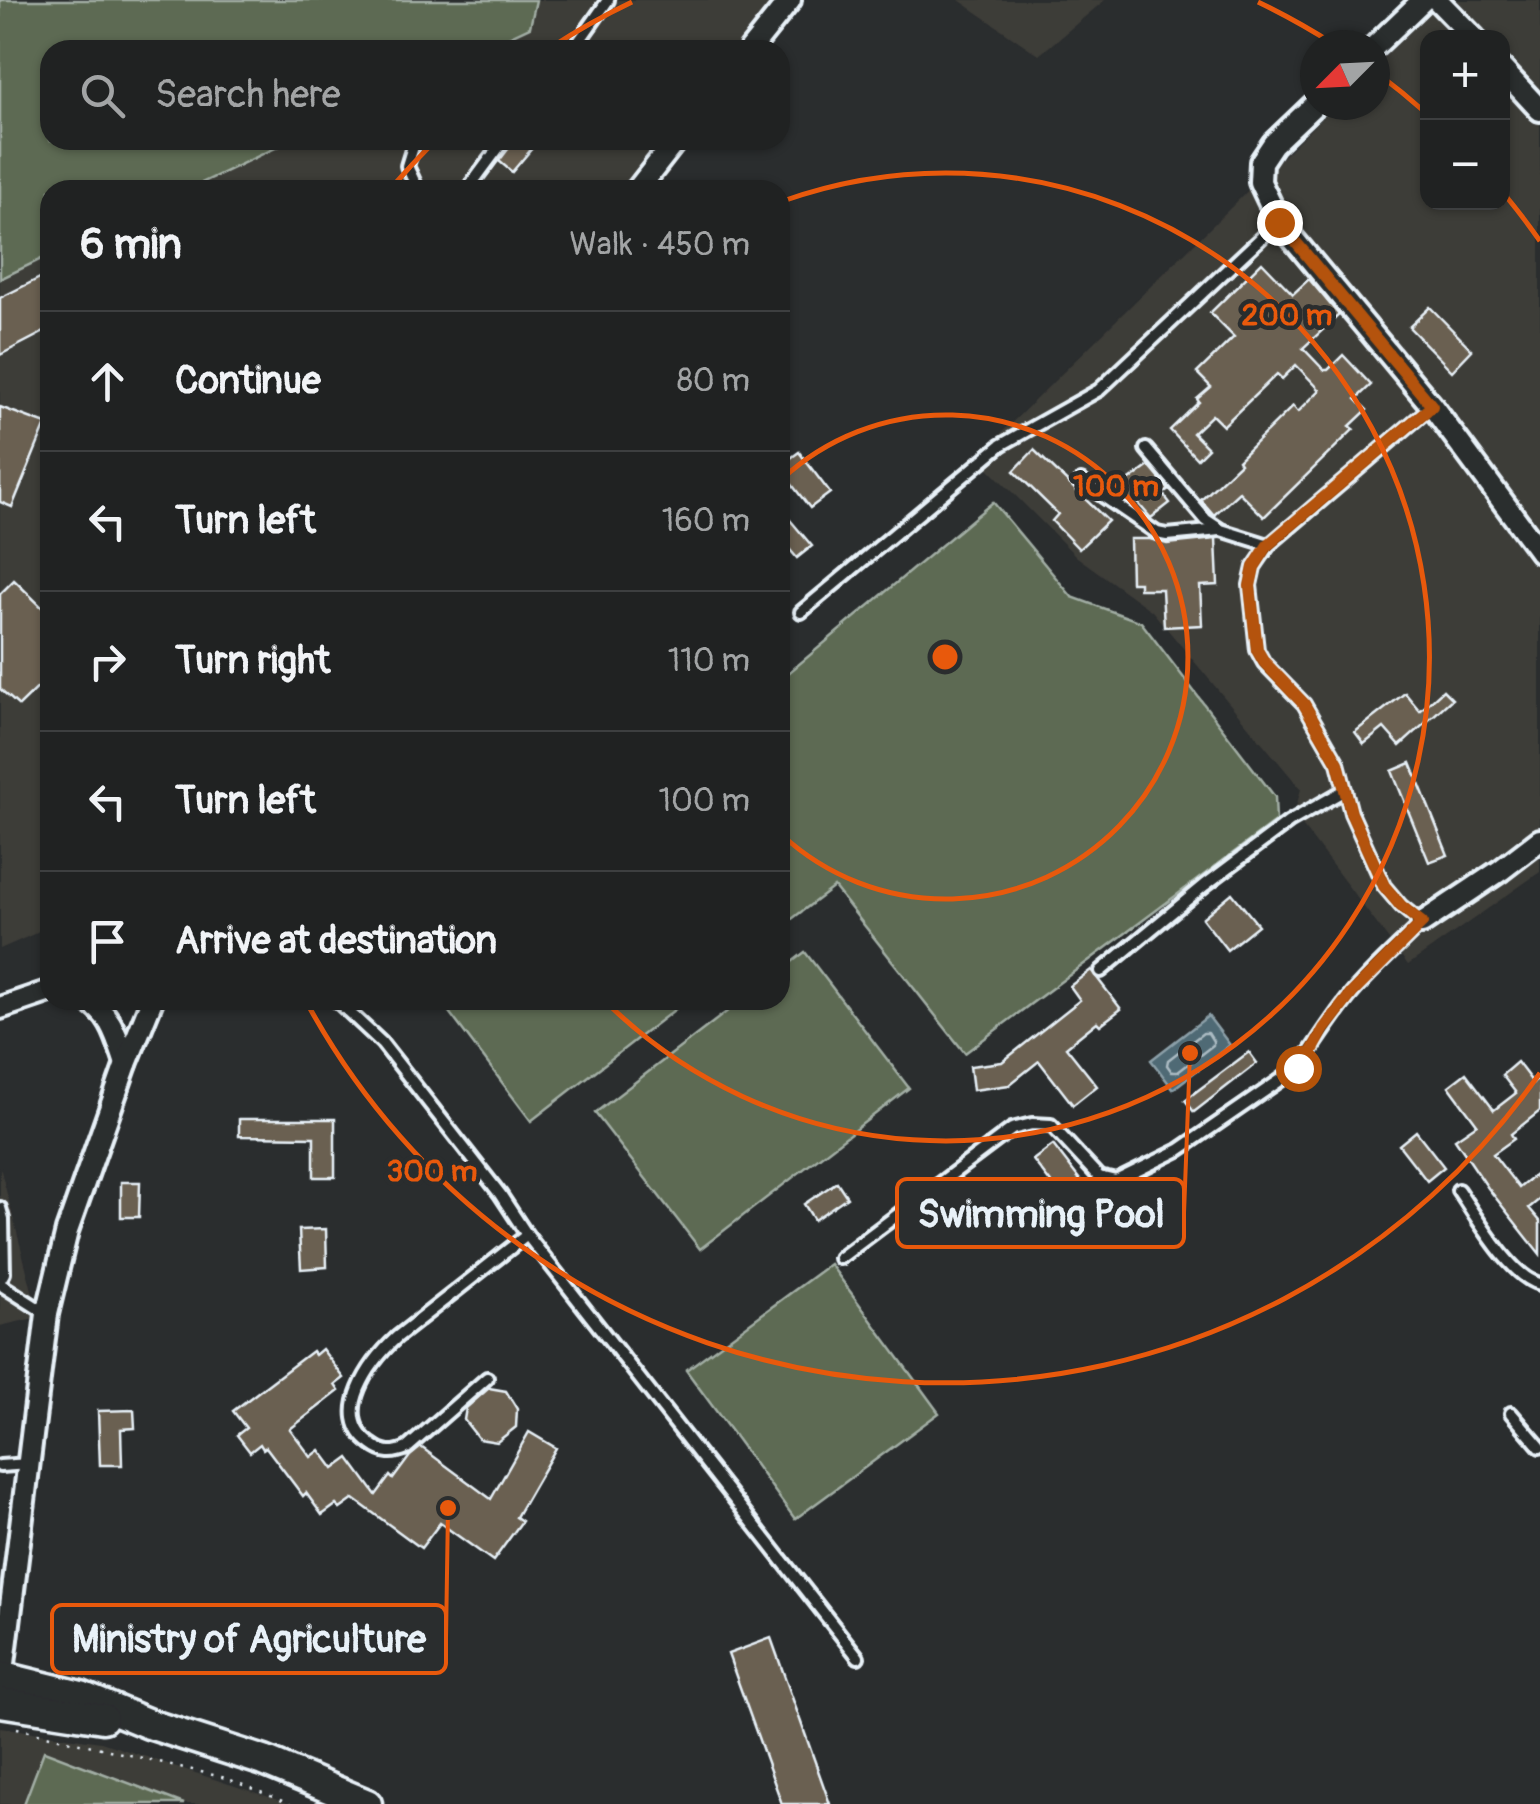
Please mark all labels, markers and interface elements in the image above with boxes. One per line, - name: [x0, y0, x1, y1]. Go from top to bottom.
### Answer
- north arrow: [1300, 30, 1390, 120]
- map controls: [1420, 30, 1510, 210]
- button: +: [1420, 30, 1510, 120]
- search box: [40, 40, 790, 150]
- icon: search: [75, 68, 130, 123]
- text: Search here: [155, 71, 341, 119]
- button: −: [1420, 120, 1510, 210]
- route end: [1257, 200, 1303, 246]
- text: 6 min: [80, 219, 182, 271]
- text: Walk · 450 m: [569, 225, 750, 265]
- text: 200 m: [1242, 297, 1332, 334]
- icon: ahead: [80, 354, 135, 409]
- text: Continue: [175, 357, 321, 405]
- text: 80 m: [677, 361, 750, 401]
- text: 100 m: [1073, 468, 1159, 505]
- icon: left: [80, 494, 135, 549]
- text: Turn left: [175, 497, 316, 545]
- text: 160 m: [662, 501, 750, 541]
- icon: right: [80, 634, 135, 689]
- text: Turn right: [175, 637, 330, 685]
- centre of rings: [927, 639, 963, 675]
- text: 110 m: [668, 641, 750, 681]
- icon: left: [80, 774, 135, 829]
- text: Turn left: [175, 777, 316, 825]
- text: 100 m: [658, 781, 750, 821]
- icon: arrive: [80, 914, 135, 969]
- text: Arrive at destination: [175, 917, 497, 965]
- route start: [1276, 1046, 1322, 1092]
- text: 300 m: [387, 1153, 477, 1190]
- callout: Swimming Pool: [897, 1179, 1184, 1247]
- text: Swimming Pool: [917, 1191, 1165, 1239]
- callout: Ministry of Agriculture: [52, 1605, 446, 1673]
- text: Ministry of Agriculture: [72, 1616, 427, 1664]

